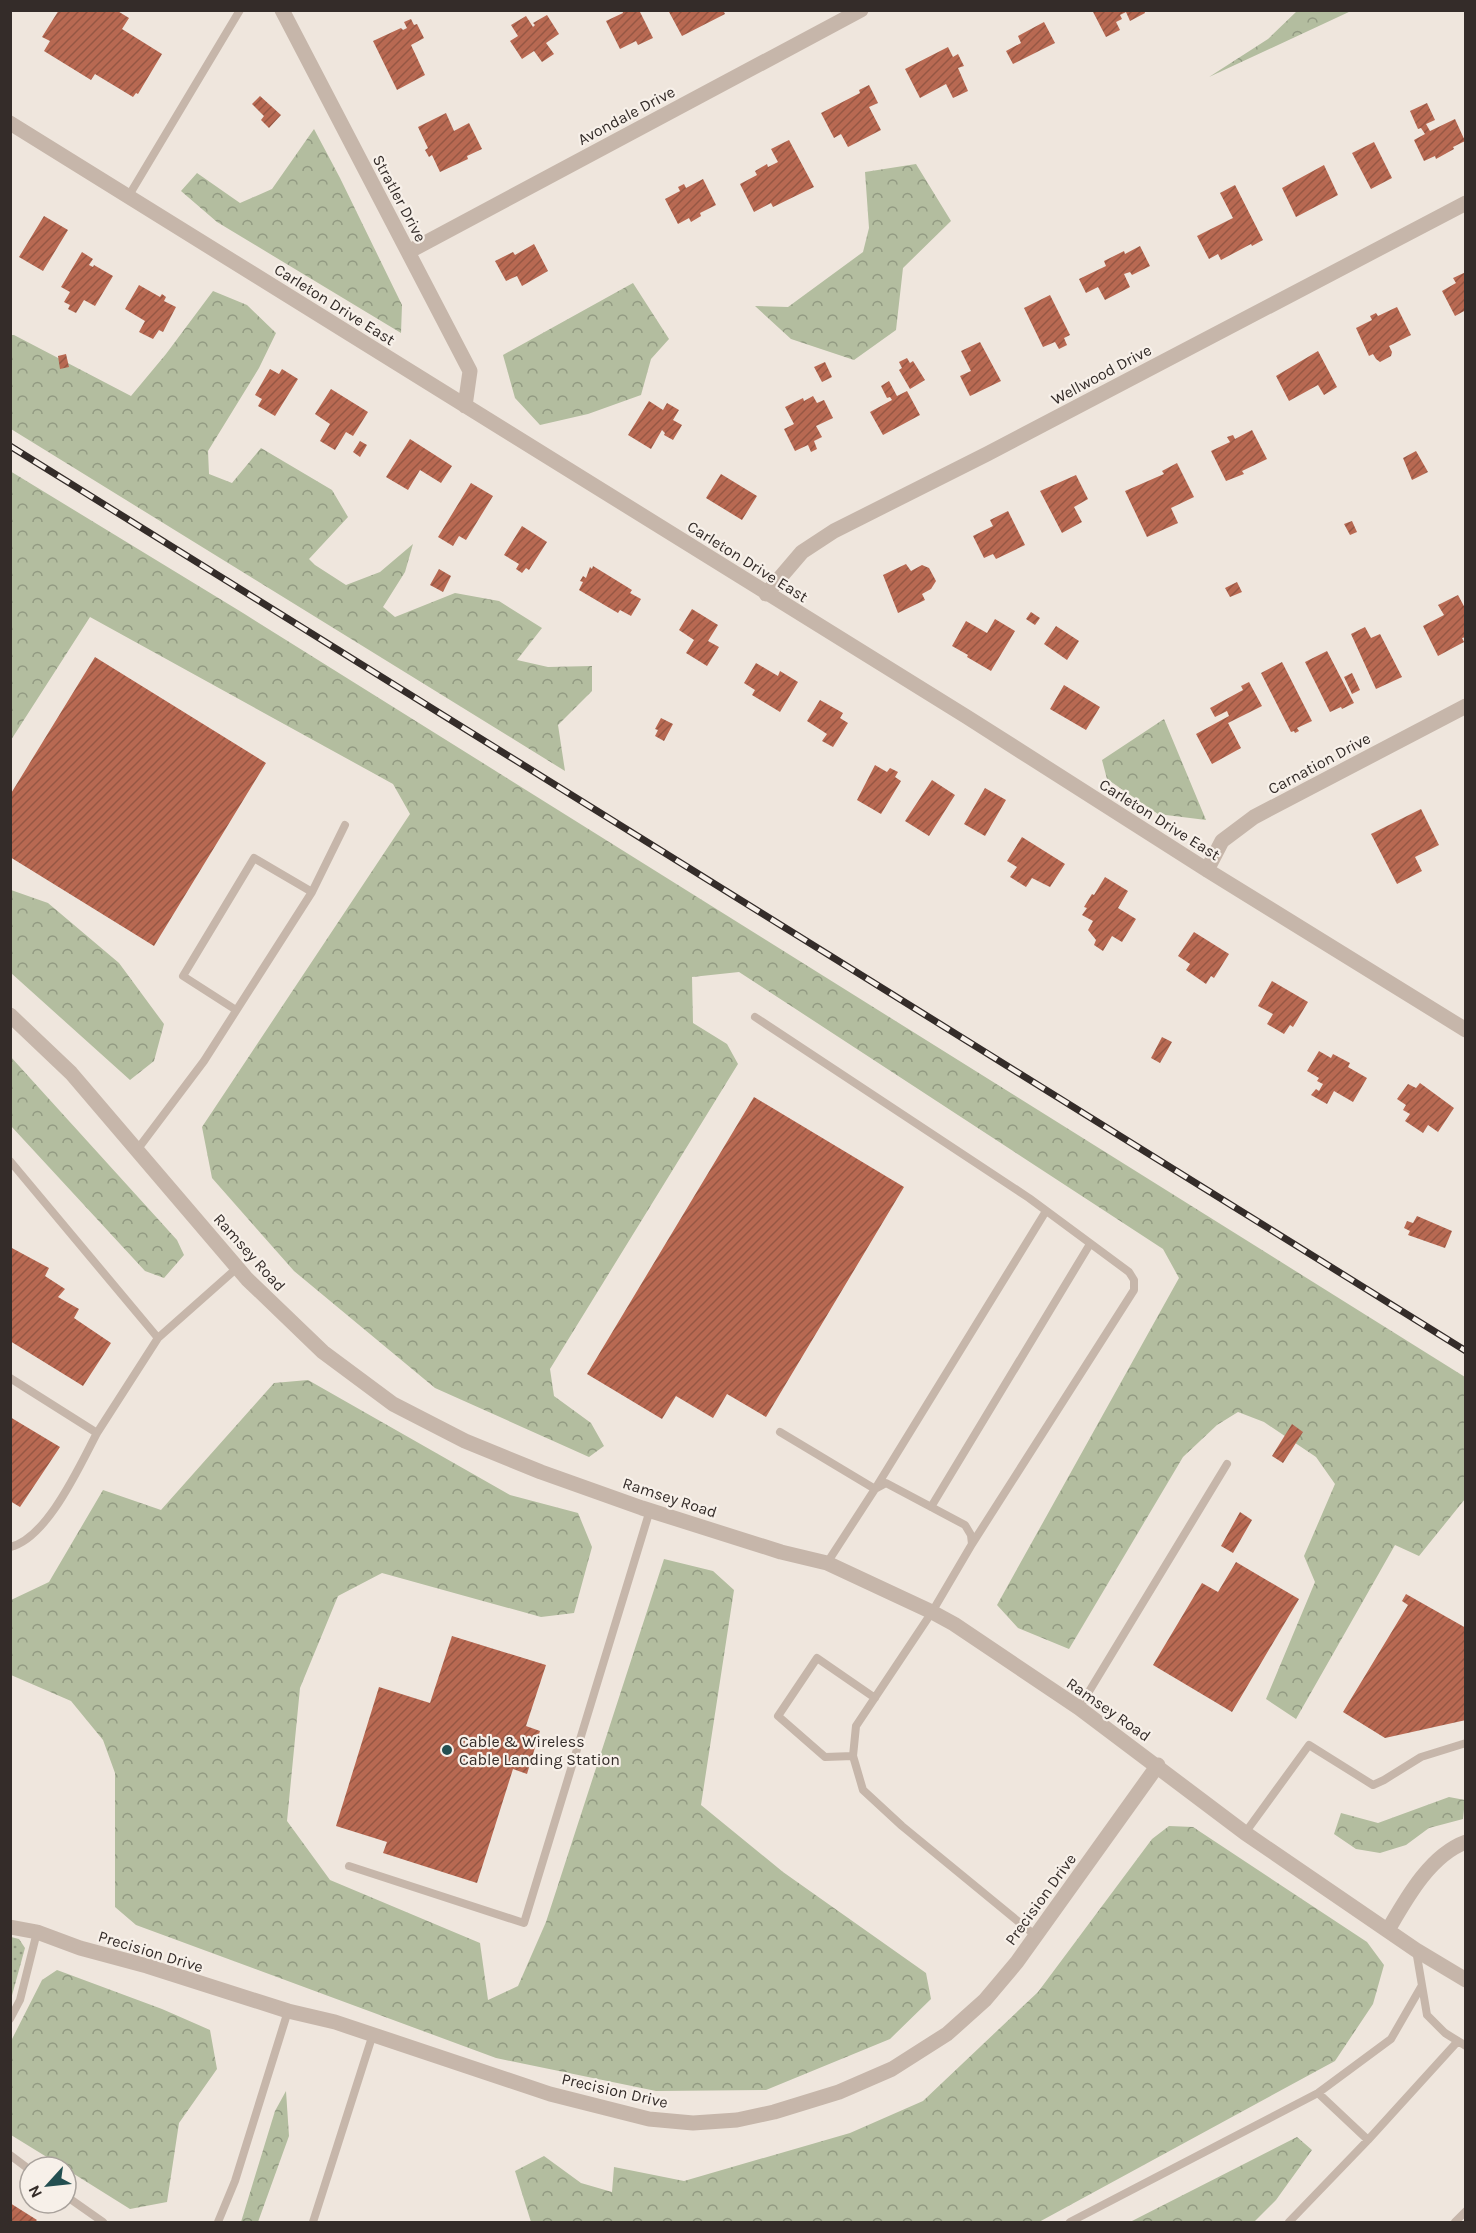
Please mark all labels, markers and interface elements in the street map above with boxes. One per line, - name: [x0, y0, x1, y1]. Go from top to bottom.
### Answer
- street label: Avondale Drive: [574, 82, 678, 149]
- street label: Stratler Drive: [369, 151, 430, 245]
- street label: Carleton Drive East: [271, 260, 399, 349]
- street label: Wellwood Drive: [1048, 340, 1155, 409]
- street label: Carleton Drive East: [684, 517, 812, 606]
- street label: Carnation Drive: [1265, 728, 1374, 798]
- street label: Carleton Drive East: [1096, 775, 1224, 864]
- street label: Ramsey Road: [210, 1209, 290, 1295]
- street label: Ramsey Road: [620, 1473, 720, 1522]
- street label: Ramsey Road: [1063, 1673, 1154, 1745]
- place label: Cable & Wireless Cable Landing Station: [459, 1732, 620, 1769]
- marker: Cable & Wireless Cable Landing Station: [440, 1743, 454, 1757]
- street label: Precision Drive: [1001, 1850, 1080, 1949]
- street label: Precision Drive: [96, 1927, 206, 1976]
- street label: Precision Drive: [560, 2069, 670, 2112]
- north arrow: [18, 2155, 78, 2215]
- text: N: [24, 2182, 46, 2201]

